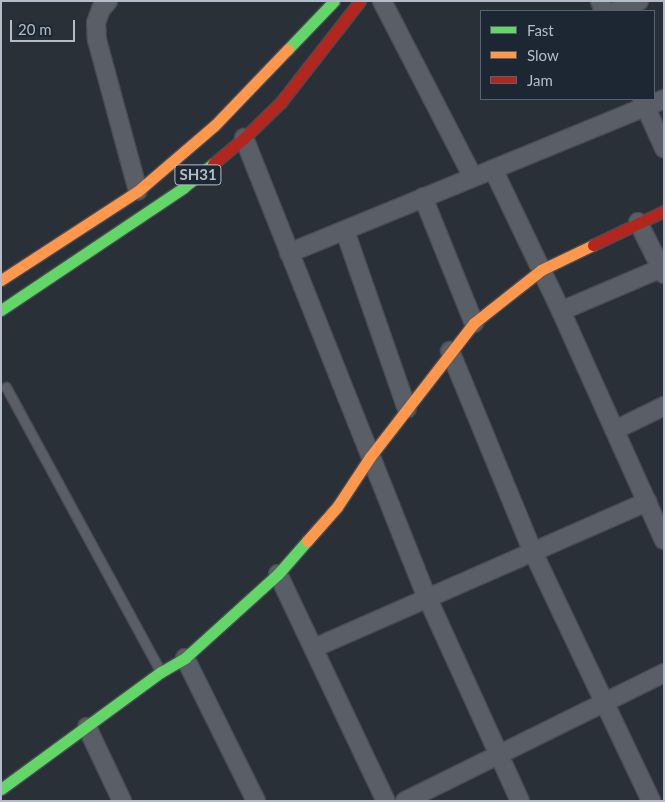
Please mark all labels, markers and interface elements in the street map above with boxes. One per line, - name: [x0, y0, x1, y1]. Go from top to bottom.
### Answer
- scale bar: [12, 10, 78, 42]
- legend: [480, 10, 655, 100]
- text: 20 m: [18, 20, 52, 38]
- text: Fast: [527, 21, 554, 39]
- text: Slow: [527, 46, 559, 64]
- text: Jam: [527, 71, 553, 89]
- road number: SH31: [174, 162, 222, 188]

